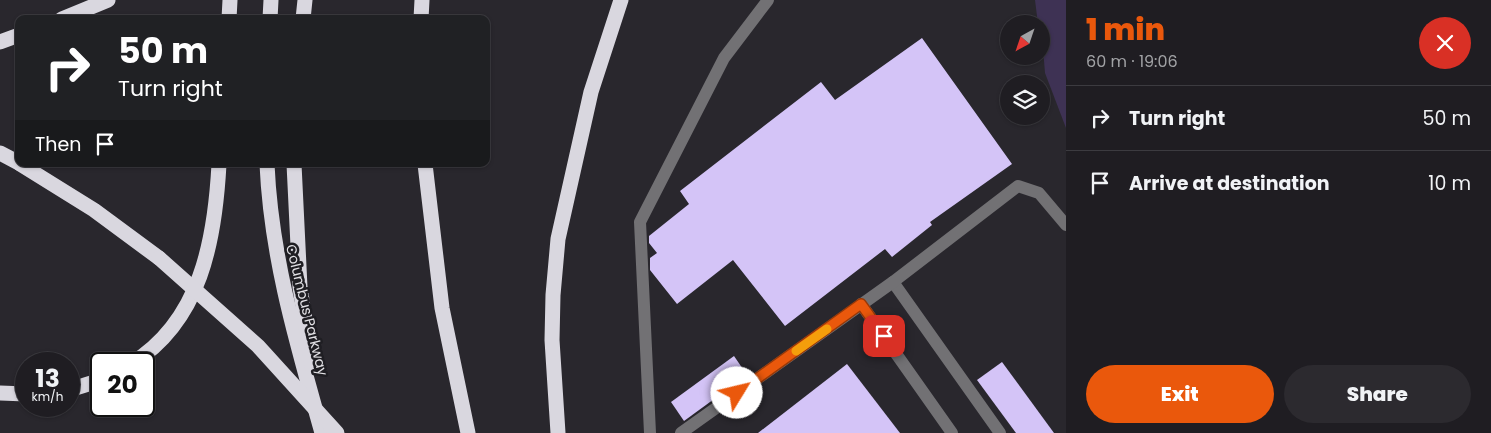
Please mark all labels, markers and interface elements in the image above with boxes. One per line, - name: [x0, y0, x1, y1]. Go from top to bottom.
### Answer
- text: 1 min: [1086, 8, 1165, 51]
- north arrow: [1000, 15, 1050, 65]
- map controls: [1000, 15, 1050, 125]
- button: close: [1419, 17, 1471, 69]
- text: 50 m: [118, 26, 208, 75]
- icon: right: [35, 35, 100, 100]
- text: 60 m · 19:06: [1086, 50, 1178, 73]
- text: Turn right: [118, 73, 223, 104]
- button: layers: [1000, 75, 1050, 125]
- icon: right: [1086, 104, 1114, 132]
- text: Turn right: [1129, 105, 1225, 132]
- text: 50 m: [1422, 105, 1471, 132]
- icon: arrive: [91, 130, 119, 158]
- text: Then: [35, 131, 81, 158]
- icon: arrive: [1086, 169, 1114, 197]
- text: Arrive at destination: [1129, 170, 1330, 197]
- text: 10 m: [1428, 170, 1471, 197]
- street label: Columbus Parkway: [281, 242, 333, 378]
- pin: [863, 315, 905, 357]
- icon: arrive: [870, 322, 898, 350]
- speed limit sign: 20: [90, 352, 155, 417]
- text: 13: [35, 361, 60, 396]
- button: Exit: [1086, 365, 1274, 423]
- button: Share: [1284, 365, 1471, 423]
- position arrow: [710, 366, 762, 418]
- text: km/h: [32, 388, 63, 405]

